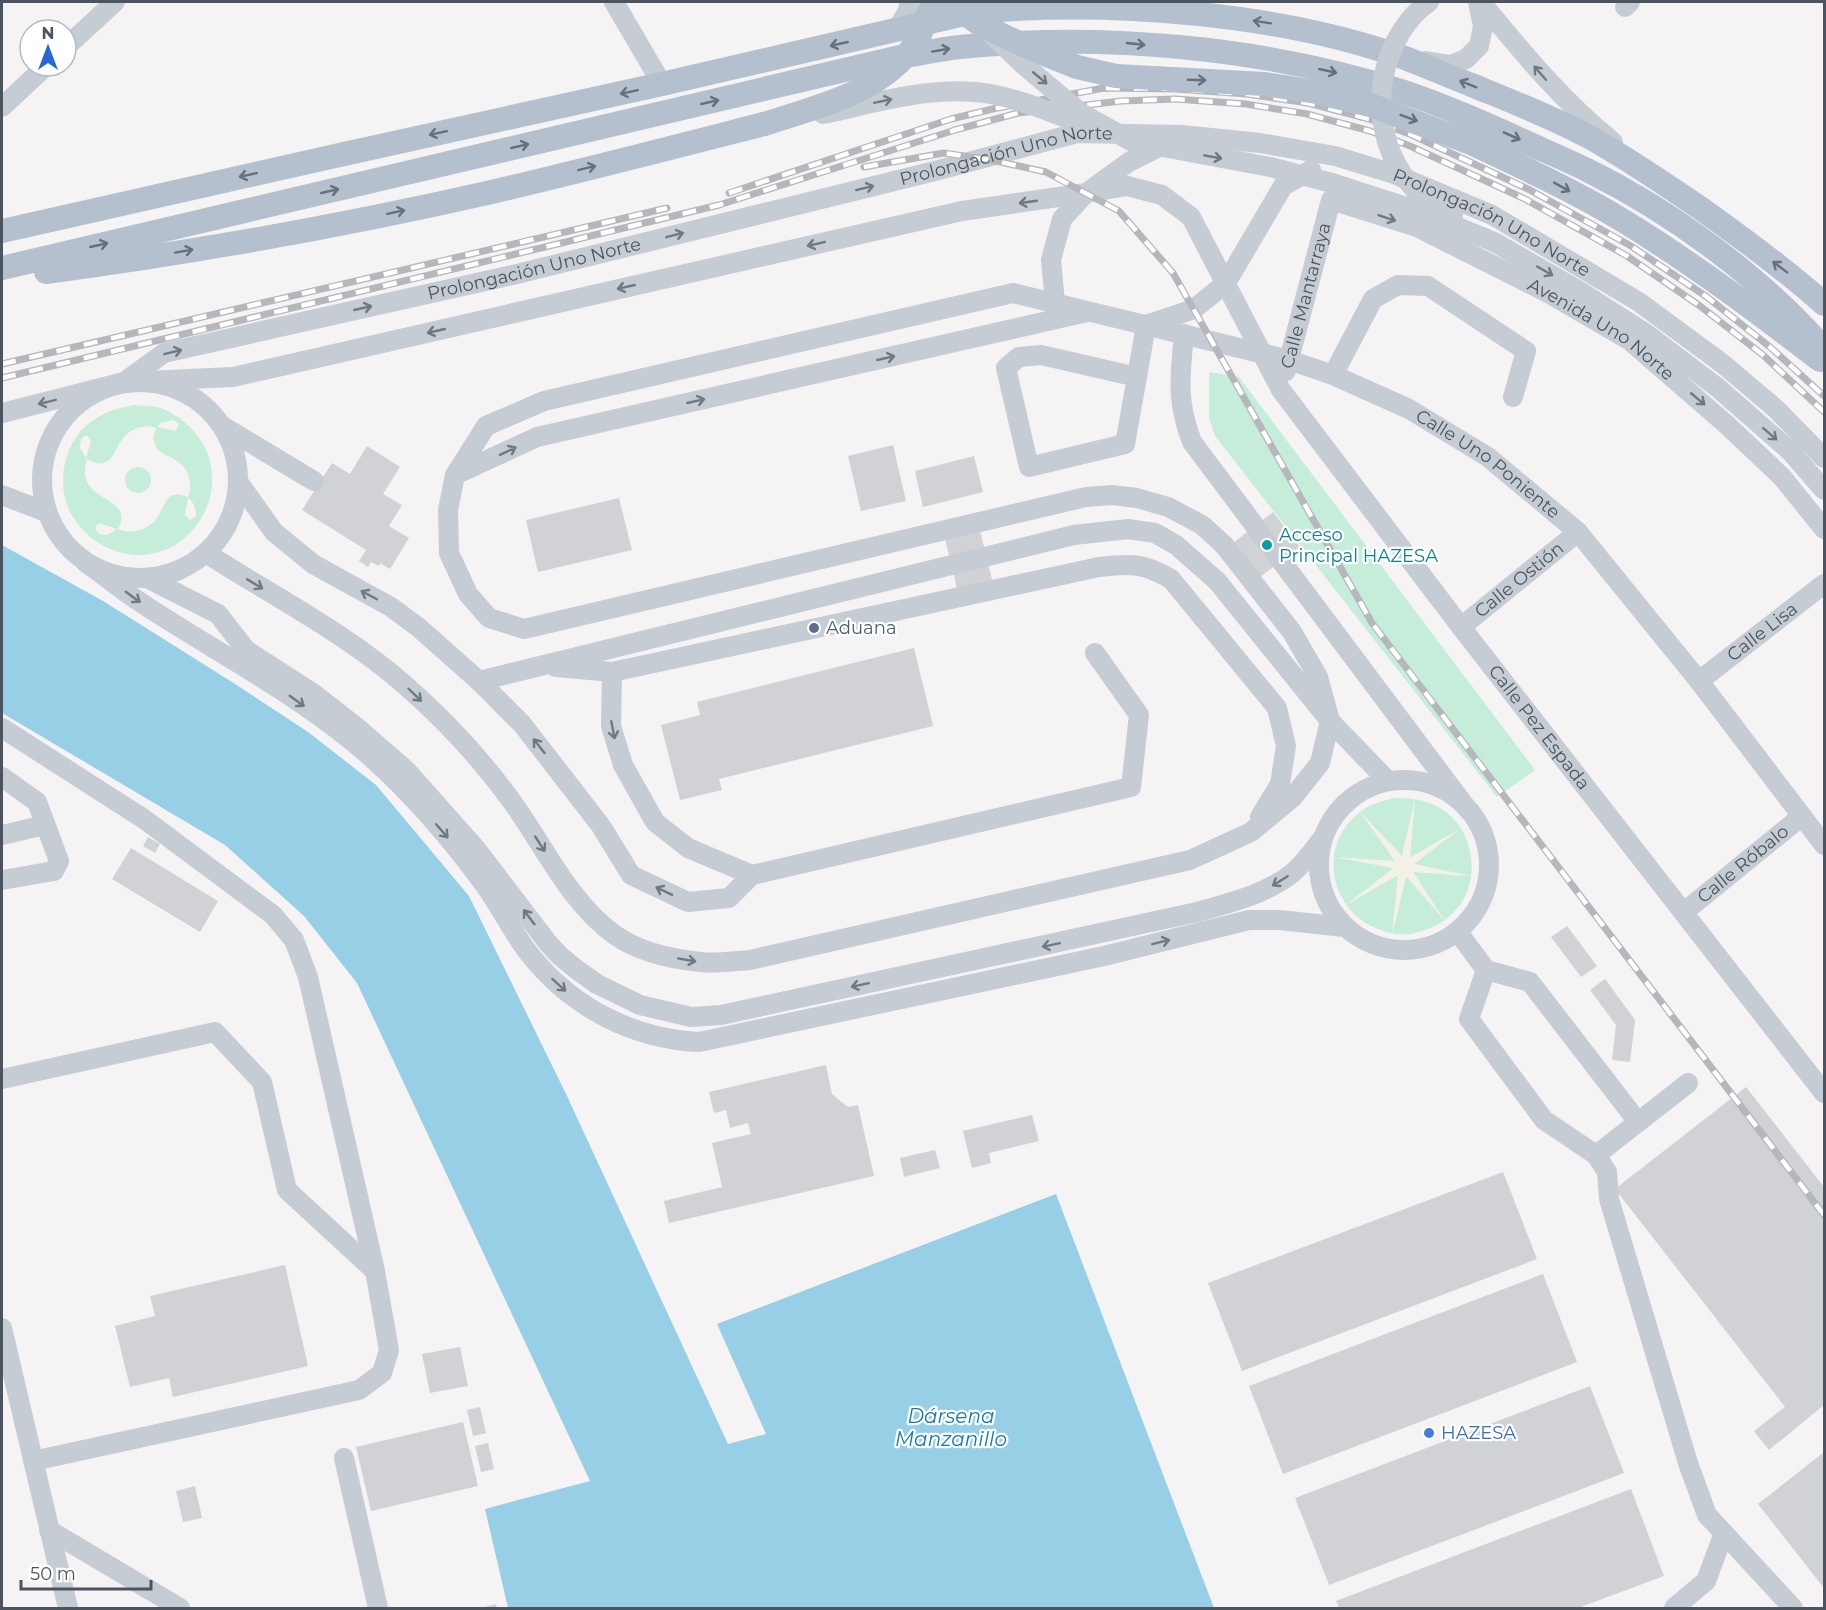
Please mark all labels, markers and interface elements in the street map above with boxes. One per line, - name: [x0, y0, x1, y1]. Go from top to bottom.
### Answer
- one-way arrow: [1252, 16, 1272, 27]
- north arrow: [18, 18, 78, 78]
- text: N: [42, 24, 54, 43]
- one-way arrow: [830, 38, 849, 50]
- one-way arrow: [1125, 39, 1145, 50]
- one-way arrow: [931, 44, 950, 55]
- one-way arrow: [1533, 65, 1547, 81]
- one-way arrow: [1319, 66, 1338, 78]
- one-way arrow: [1032, 72, 1048, 85]
- one-way arrow: [1187, 74, 1207, 85]
- one-way arrow: [1459, 78, 1478, 89]
- one-way arrow: [619, 87, 639, 98]
- one-way arrow: [700, 95, 719, 107]
- one-way arrow: [873, 95, 892, 106]
- one-way arrow: [1399, 114, 1418, 125]
- street label: Prolongación Uno Norte: [897, 122, 1113, 190]
- one-way arrow: [429, 128, 448, 139]
- one-way arrow: [1503, 131, 1521, 142]
- one-way arrow: [510, 140, 529, 152]
- one-way arrow: [1203, 152, 1222, 163]
- one-way arrow: [577, 162, 596, 174]
- street label: Prolongación Uno Norte: [1389, 164, 1594, 282]
- one-way arrow: [238, 170, 257, 182]
- one-way arrow: [855, 181, 874, 193]
- one-way arrow: [1553, 181, 1570, 193]
- one-way arrow: [320, 184, 339, 196]
- one-way arrow: [1019, 196, 1038, 207]
- one-way arrow: [387, 205, 406, 217]
- one-way arrow: [1377, 213, 1396, 224]
- street label: Calle Mantarraya: [1276, 220, 1336, 371]
- one-way arrow: [665, 228, 684, 240]
- street label: Prolongación Uno Norte: [425, 233, 643, 305]
- one-way arrow: [89, 239, 109, 250]
- one-way arrow: [807, 239, 827, 250]
- one-way arrow: [174, 245, 193, 256]
- one-way arrow: [1772, 260, 1788, 273]
- one-way arrow: [1536, 265, 1553, 277]
- street label: Avenida Uno Norte: [1524, 274, 1679, 385]
- one-way arrow: [617, 282, 636, 294]
- one-way arrow: [353, 302, 372, 314]
- one-way arrow: [427, 325, 446, 337]
- one-way arrow: [163, 345, 182, 357]
- one-way arrow: [876, 352, 896, 363]
- one-way arrow: [1690, 393, 1706, 406]
- one-way arrow: [686, 395, 705, 406]
- one-way arrow: [37, 396, 56, 408]
- street label: Calle Uno Poniente: [1412, 405, 1565, 523]
- one-way arrow: [1762, 427, 1777, 441]
- one-way arrow: [499, 444, 517, 456]
- place label: Acceso Principal HAZESA: [1279, 524, 1438, 567]
- street label: Calle Ostión: [1470, 537, 1568, 622]
- marker: Acceso Principal HAZESA: [1260, 538, 1274, 552]
- one-way arrow: [246, 579, 263, 591]
- one-way arrow: [361, 589, 378, 601]
- one-way arrow: [124, 590, 140, 603]
- street label: Calle Lisa: [1723, 598, 1802, 666]
- place label: Aduana: [826, 617, 897, 639]
- marker: Aduana: [807, 621, 821, 635]
- street label: Calle Pez Espada: [1484, 661, 1595, 794]
- one-way arrow: [408, 688, 423, 703]
- one-way arrow: [289, 694, 305, 707]
- one-way arrow: [608, 720, 619, 739]
- one-way arrow: [533, 739, 546, 755]
- street label: Calle Róbalo: [1693, 820, 1793, 908]
- one-way arrow: [435, 823, 449, 838]
- one-way arrow: [533, 836, 546, 853]
- one-way arrow: [1272, 875, 1289, 887]
- one-way arrow: [656, 884, 674, 896]
- one-way arrow: [522, 909, 535, 925]
- one-way arrow: [1151, 936, 1170, 948]
- one-way arrow: [1042, 940, 1061, 951]
- one-way arrow: [676, 955, 696, 966]
- one-way arrow: [551, 978, 566, 992]
- one-way arrow: [851, 980, 870, 992]
- water label: Dársena Manzanillo: [895, 1404, 1007, 1451]
- place label: HAZESA: [1441, 1422, 1516, 1444]
- marker: HAZESA: [1422, 1426, 1436, 1440]
- scale bar: [21, 1553, 152, 1591]
- text: 50 m: [30, 1563, 76, 1585]

